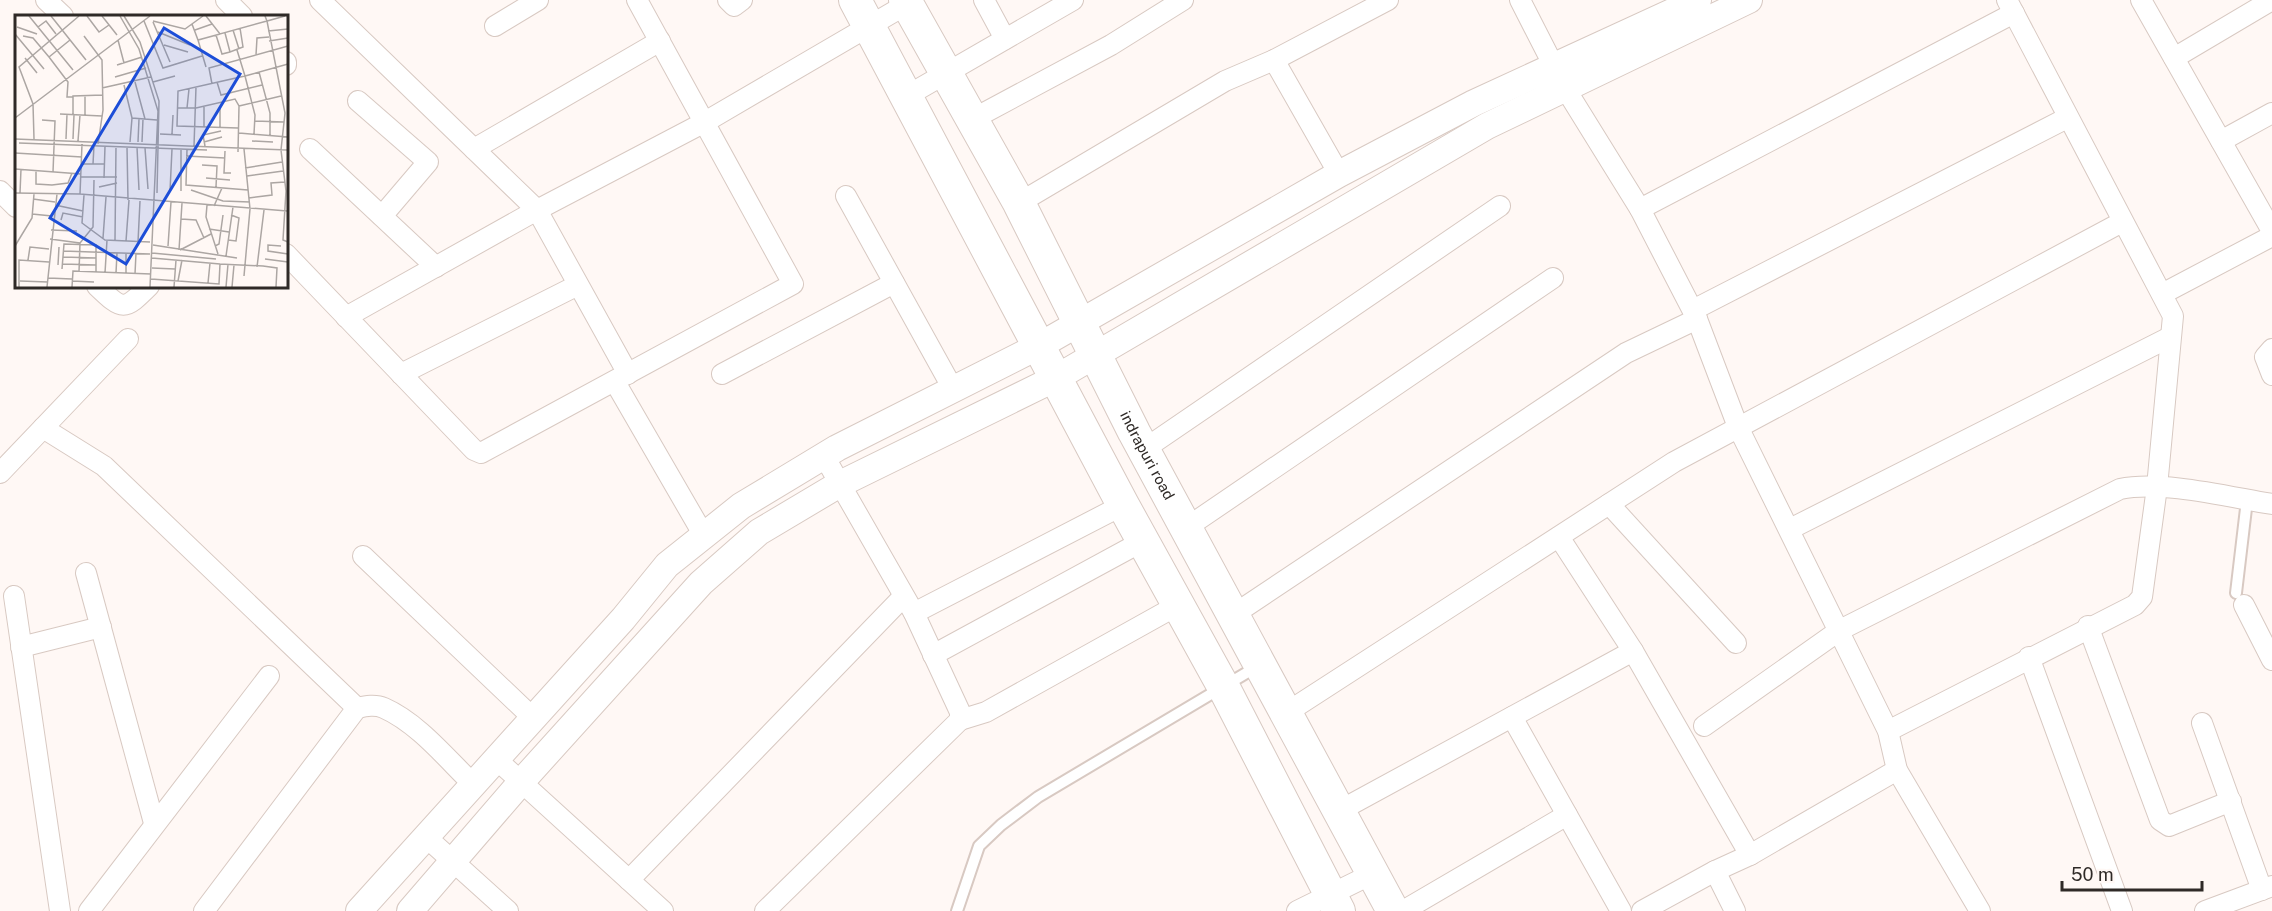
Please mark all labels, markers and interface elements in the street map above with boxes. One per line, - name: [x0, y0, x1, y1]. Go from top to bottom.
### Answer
- inset map: [15, 15, 288, 288]
- street label: indrapuri road: [1117, 408, 1178, 502]
- scale bar: [2062, 854, 2202, 892]
- text: 50 m: [2071, 864, 2114, 885]

